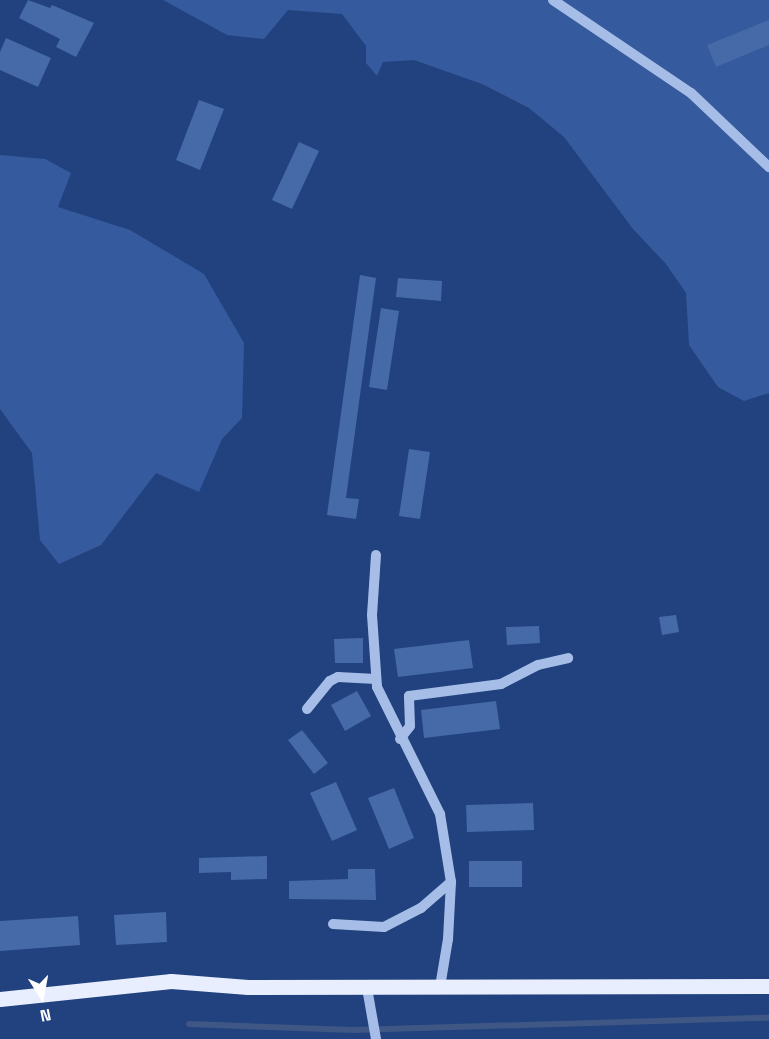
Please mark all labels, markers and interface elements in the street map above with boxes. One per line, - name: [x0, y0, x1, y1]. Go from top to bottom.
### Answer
- north arrow: [12, 967, 72, 1027]
- text: N: [38, 1004, 53, 1026]

